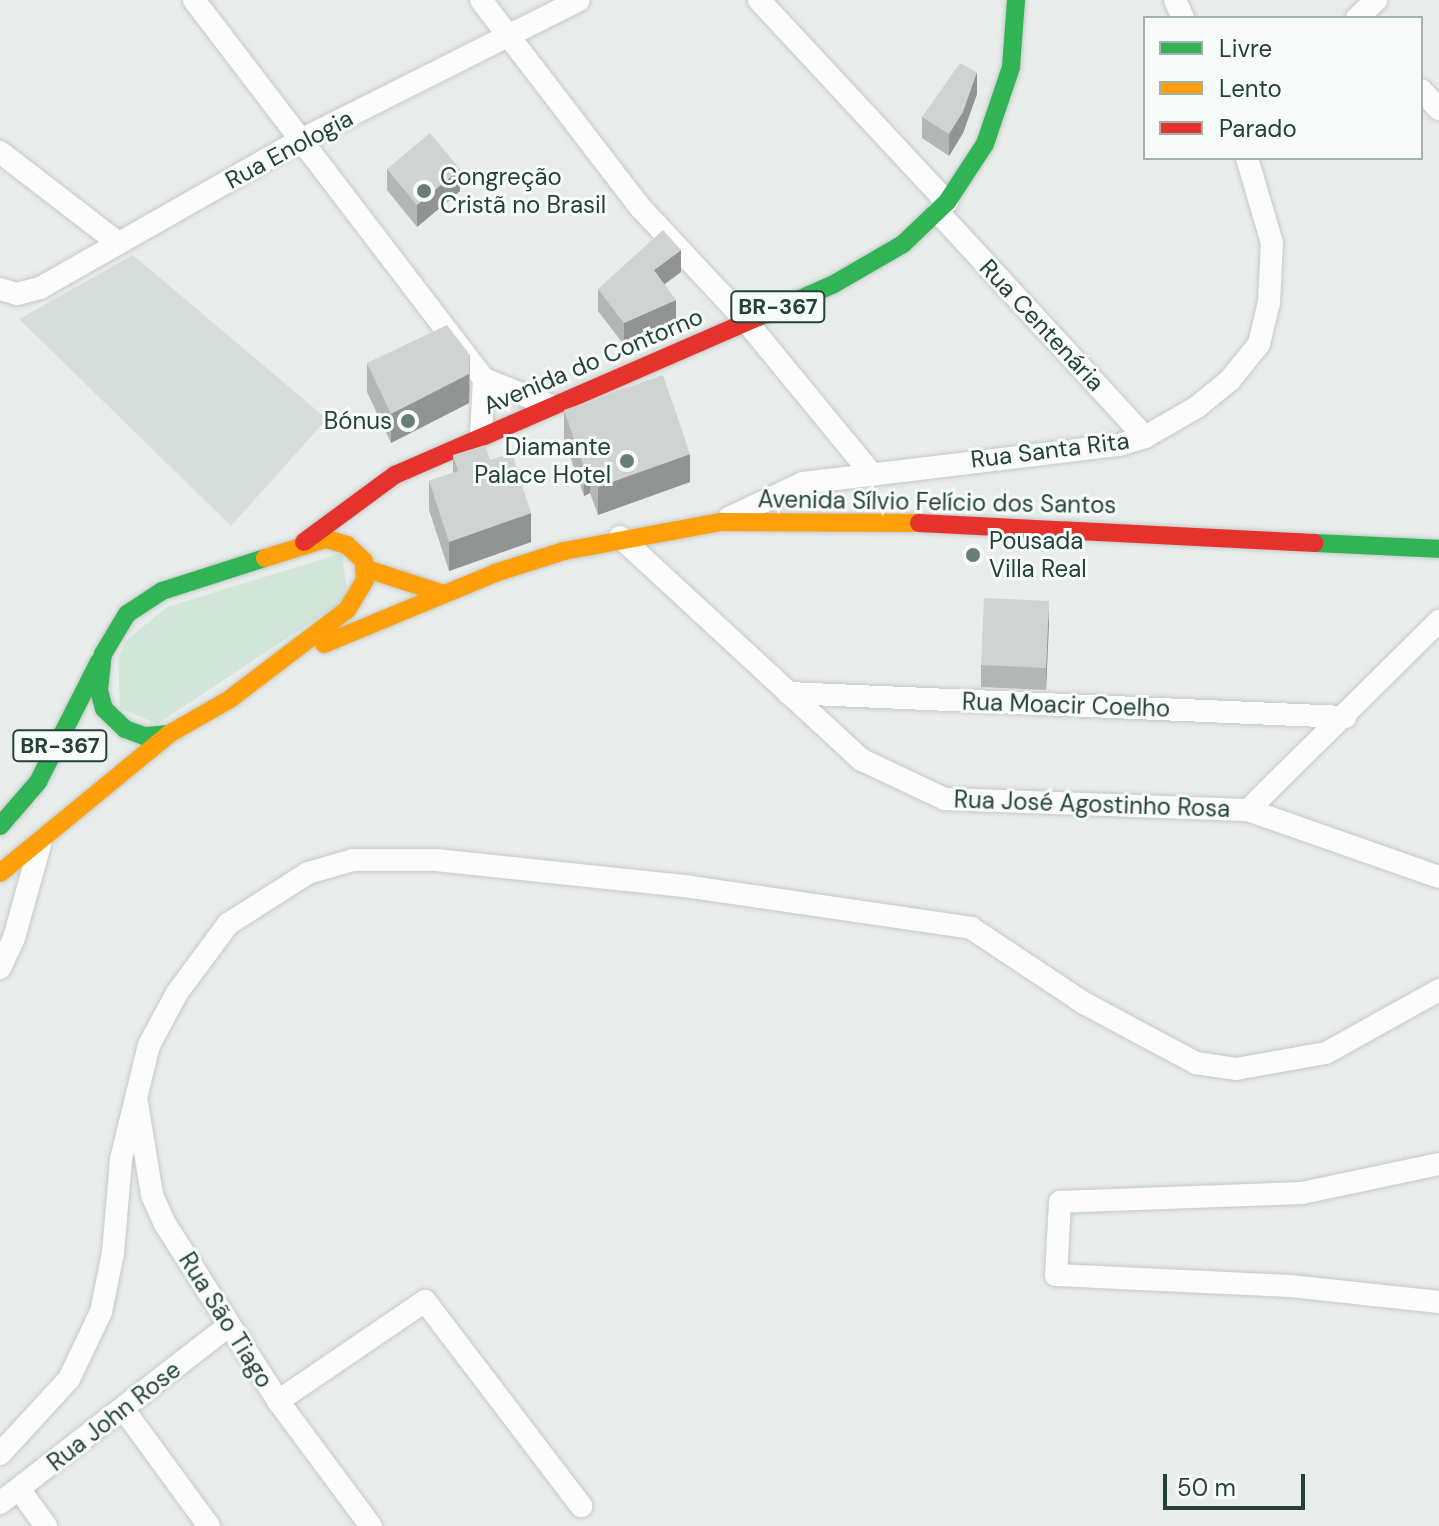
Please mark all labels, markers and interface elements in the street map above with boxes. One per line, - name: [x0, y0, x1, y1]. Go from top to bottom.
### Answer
- legend: [1143, 16, 1423, 160]
- text: Livre: [1219, 33, 1272, 64]
- text: Lento: [1219, 73, 1282, 104]
- street label: Rua Enologia: [220, 103, 358, 195]
- text: Parado: [1219, 113, 1297, 144]
- place label: Congreção Cristã no Brasil: [440, 163, 606, 219]
- marker: Congreção Cristã no Brasil: [415, 182, 433, 200]
- street label: Rua Centenária: [974, 253, 1110, 397]
- road number: BR-367: [730, 289, 826, 325]
- street label: Avenida do Contorno: [479, 302, 707, 420]
- place label: Bónus: [324, 407, 392, 435]
- marker: Bónus: [399, 412, 417, 430]
- street label: Rua Santa Rita: [969, 426, 1131, 474]
- place label: Diamante Palace Hotel: [474, 433, 611, 489]
- marker: Diamante Palace Hotel: [618, 452, 636, 470]
- street label: Avenida Sílvio Felício dos Santos: [757, 484, 1117, 520]
- place label: Pousada Villa Real: [989, 527, 1087, 583]
- marker: Pousada Villa Real: [964, 546, 982, 564]
- street label: Rua Moacir Coelho: [961, 687, 1171, 723]
- road number: BR-367: [12, 728, 108, 764]
- street label: Rua José Agostinho Rosa: [953, 785, 1231, 823]
- street label: Rua São Tiago: [173, 1247, 279, 1393]
- street label: Rua John Rose: [42, 1355, 186, 1477]
- scale bar: [1167, 1458, 1309, 1508]
- text: 50 m: [1177, 1472, 1236, 1503]

